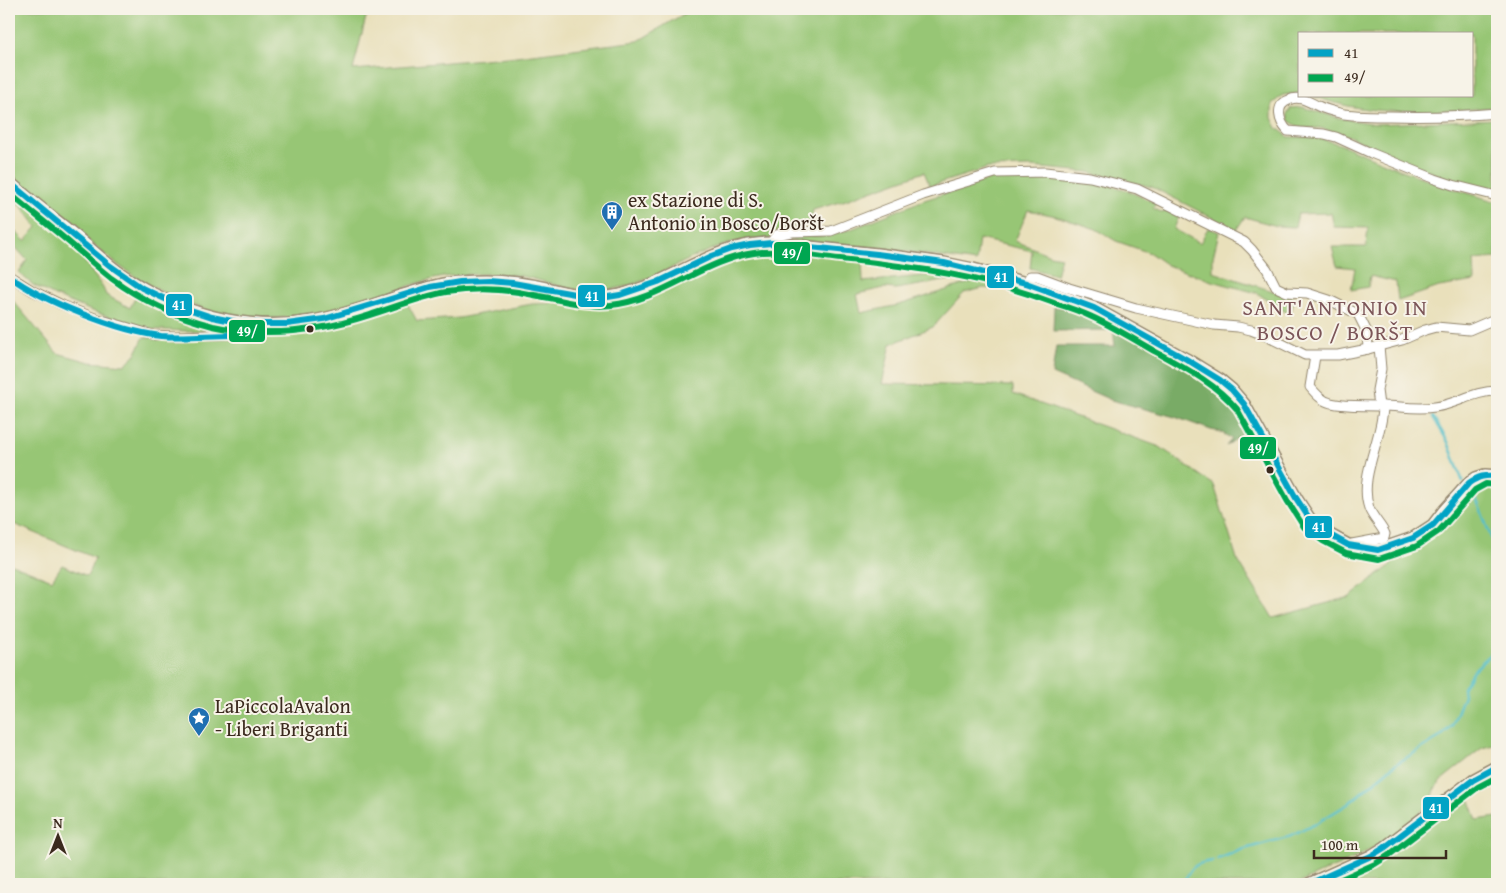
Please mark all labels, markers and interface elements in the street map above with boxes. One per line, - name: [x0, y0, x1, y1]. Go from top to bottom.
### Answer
- legend: [1298, 32, 1474, 98]
- text: 41: [1344, 42, 1358, 63]
- text: 49/: [1344, 66, 1366, 87]
- place label: ex Stazione di S. Antonio in Bosco/Boršt: [628, 185, 824, 237]
- building icon: ex Stazione di S. Antonio in Bosco/Boršt: [600, 200, 624, 231]
- line badge: 49/: [773, 241, 811, 265]
- text: 49/: [781, 243, 803, 263]
- line badge: 41: [986, 265, 1015, 289]
- text: 41: [994, 267, 1008, 287]
- line badge: 41: [577, 284, 606, 308]
- text: 41: [585, 286, 599, 306]
- district label: SANT'ANTONIO IN BOSCO / BORŠT: [1242, 291, 1428, 348]
- line badge: 41: [165, 293, 193, 317]
- text: 41: [172, 295, 186, 315]
- line badge: 49/: [228, 319, 266, 343]
- text: 49/: [236, 321, 258, 341]
- unlabelled marker: [305, 324, 315, 334]
- line badge: 49/: [1239, 436, 1277, 460]
- text: 49/: [1247, 438, 1269, 458]
- unlabelled marker: [1265, 465, 1275, 475]
- line badge: 41: [1304, 515, 1333, 539]
- text: 41: [1312, 517, 1326, 537]
- place label: LaPiccolaAvalon - Liberi Briganti: [215, 691, 351, 743]
- place icon: LaPiccolaAvalon - Liberi Briganti: [187, 706, 211, 737]
- line badge: 41: [1422, 796, 1450, 820]
- text: 41: [1429, 798, 1443, 818]
- north arrow: [32, 810, 82, 860]
- text: N: [53, 813, 63, 833]
- scale bar: [1314, 828, 1446, 860]
- text: 100 m: [1321, 834, 1359, 855]

